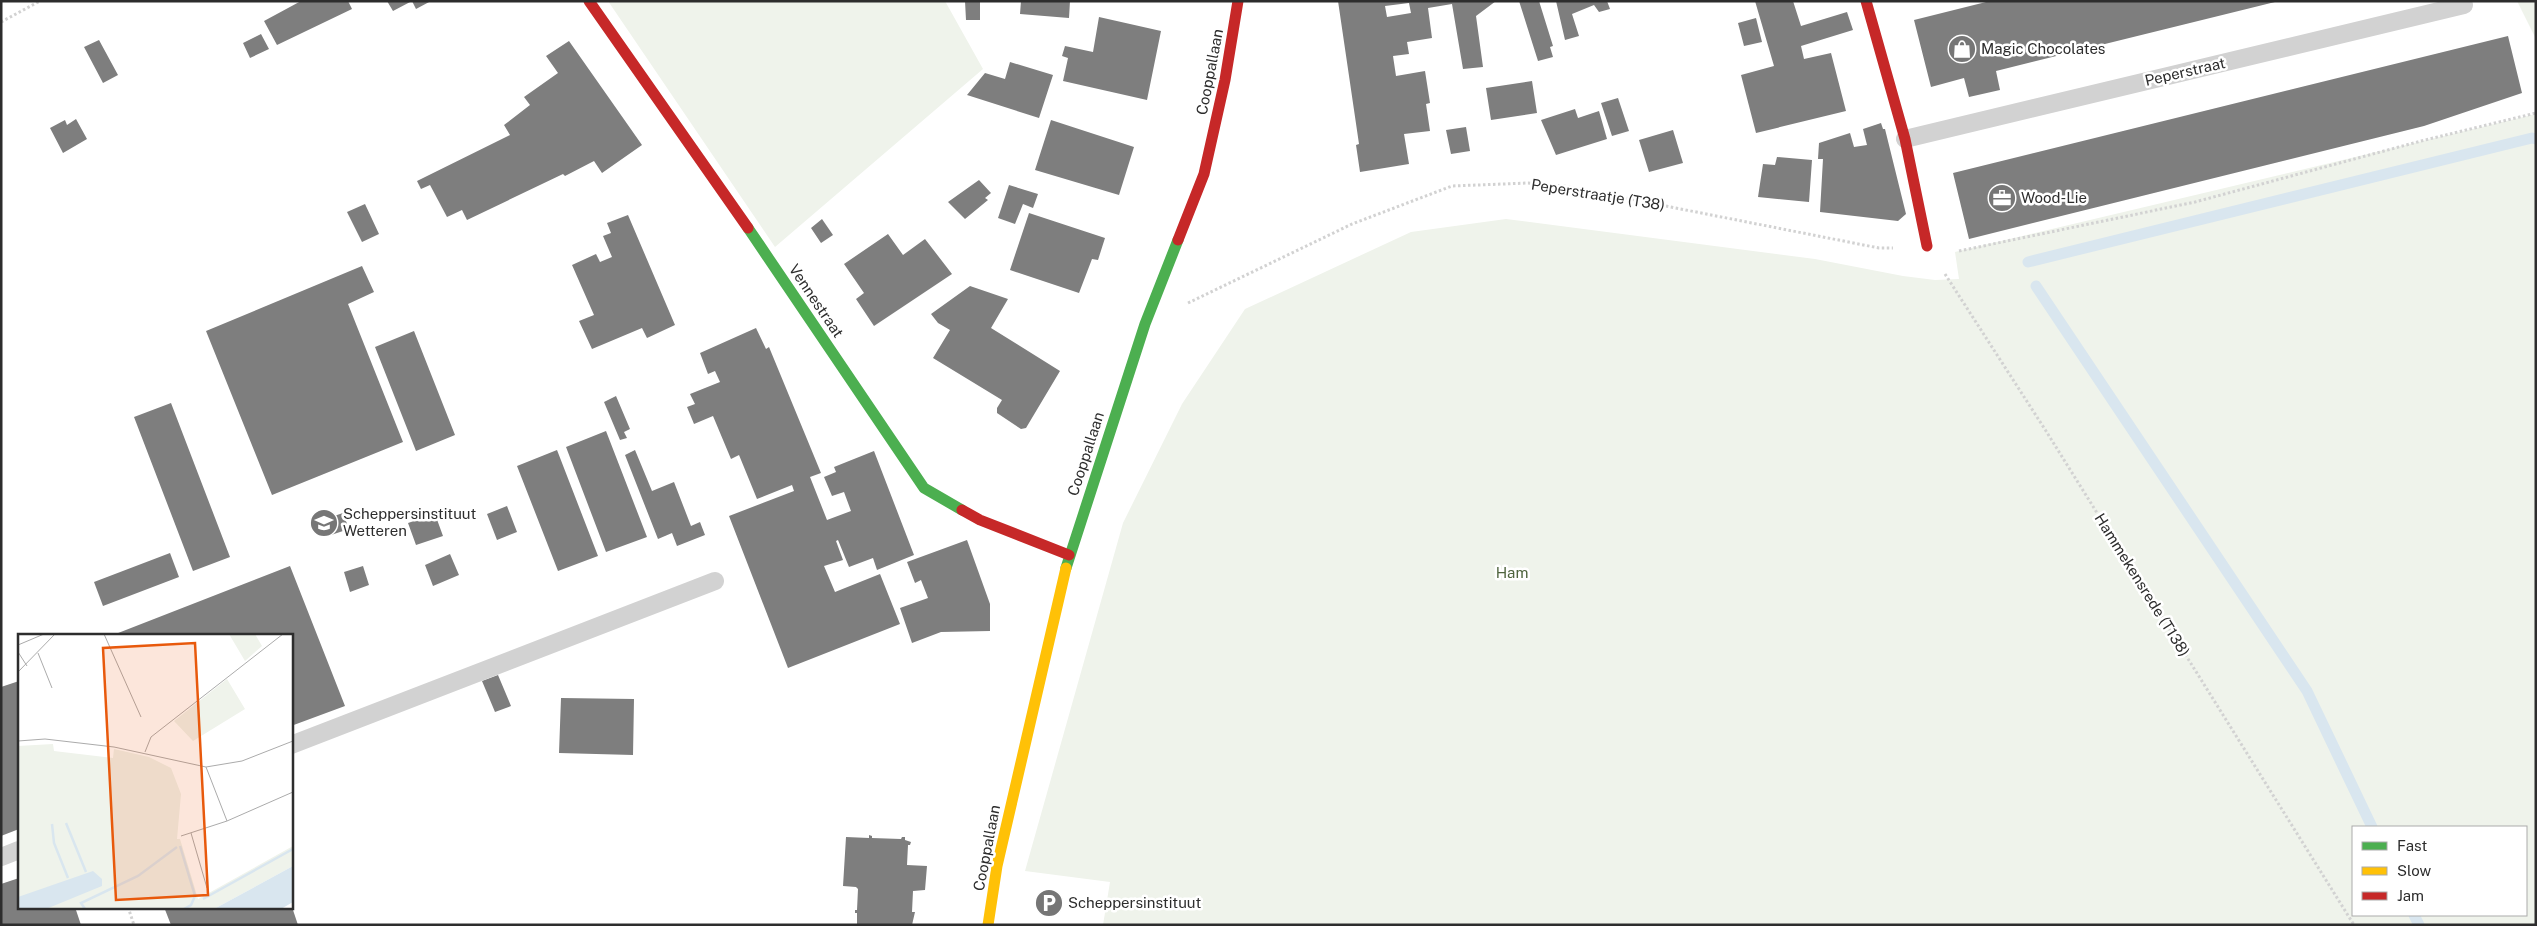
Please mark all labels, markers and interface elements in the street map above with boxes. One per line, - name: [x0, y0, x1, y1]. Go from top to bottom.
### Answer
- street label: Cooppallaan: [1193, 27, 1226, 116]
- shop icon: Magic Chocolates: [1947, 34, 1977, 64]
- place label: Magic Chocolates: [1981, 40, 2105, 57]
- street label: Peperstraat: [2143, 54, 2227, 89]
- street label: Peperstraatje (T38): [1530, 176, 1666, 213]
- office icon: Wood-Lie: [1987, 183, 2017, 213]
- place label: Wood-Lie: [2021, 189, 2087, 206]
- street label: Vennestraat: [786, 261, 847, 341]
- street label: Cooppallaan: [1064, 410, 1107, 498]
- place label: Scheppersinstituut Wetteren: [343, 505, 477, 539]
- school or university icon: Scheppersinstituut Wetteren: [309, 508, 339, 538]
- street label: Hammekensrede (T138): [2091, 510, 2193, 659]
- park label: Ham: [1496, 564, 1528, 581]
- inset map: [18, 634, 292, 908]
- street label: Cooppallaan: [970, 803, 1003, 892]
- legend: [2352, 826, 2527, 916]
- text: Fast: [2397, 837, 2427, 854]
- text: Slow: [2397, 862, 2432, 879]
- text: Jam: [2397, 887, 2424, 904]
- parking icon: Scheppersinstituut: [1034, 888, 1064, 918]
- place label: Scheppersinstituut: [1068, 894, 1202, 911]

